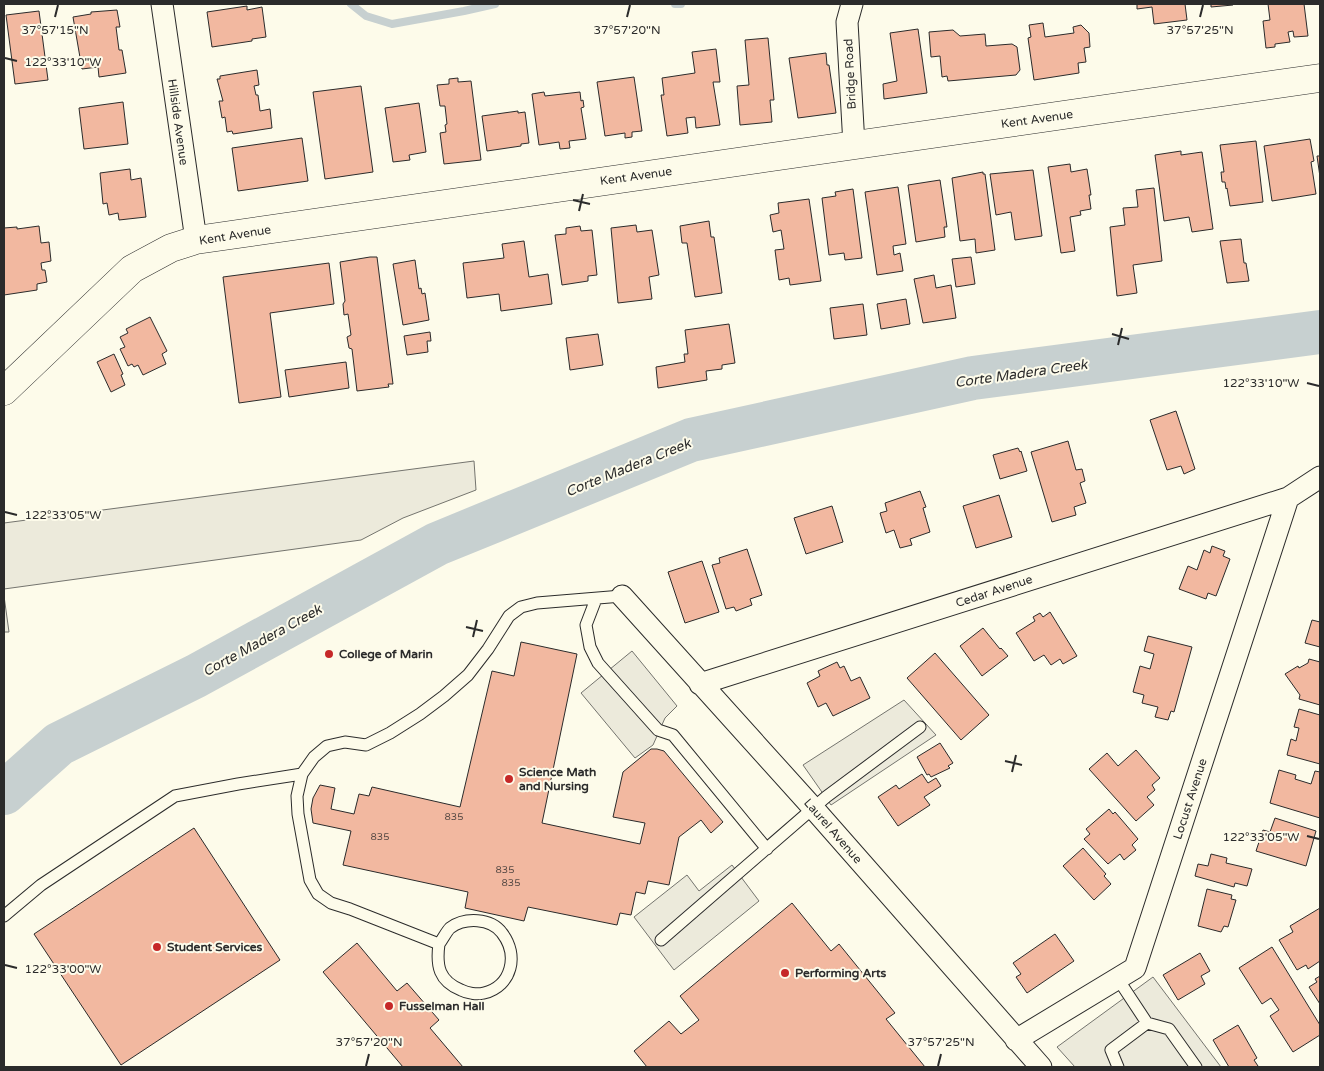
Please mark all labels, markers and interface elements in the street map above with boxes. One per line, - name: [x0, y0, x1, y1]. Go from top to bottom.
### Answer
- text: 37°57'15"N: [21, 23, 89, 37]
- text: 37°57'20"N: [593, 23, 661, 37]
- text: 37°57'25"N: [1166, 23, 1234, 37]
- street label: Bridge Road: [841, 38, 859, 110]
- text: 122°33'10"W: [24, 55, 102, 69]
- street label: Hillside Avenue: [165, 78, 191, 166]
- street label: Kent Avenue: [1000, 107, 1074, 131]
- street label: Kent Avenue: [599, 164, 673, 188]
- street label: Kent Avenue: [198, 222, 272, 248]
- water label: Corte Madera Creek: [954, 356, 1090, 391]
- text: 122°33'10"W: [1222, 376, 1300, 390]
- water label: Corte Madera Creek: [563, 434, 695, 500]
- text: 122°33'05"W: [24, 508, 102, 522]
- street label: Cedar Avenue: [954, 572, 1034, 610]
- water label: Corte Madera Creek: [200, 600, 326, 680]
- place label: College of Marin: [339, 647, 433, 662]
- marker: College of Marin: [323, 648, 335, 660]
- street label: Locust Avenue: [1170, 757, 1210, 841]
- place label: Science Math and Nursing: [519, 765, 596, 794]
- marker: Science Math and Nursing: [503, 773, 515, 785]
- street label: Laurel Avenue: [801, 796, 865, 866]
- house number: 835: [445, 811, 463, 823]
- text: 122°33'05"W: [1222, 830, 1300, 844]
- house number: 835: [371, 831, 389, 843]
- house number: 835: [496, 864, 514, 876]
- house number: 835: [502, 877, 520, 889]
- place label: Student Services: [167, 940, 263, 954]
- marker: Student Services: [151, 941, 163, 953]
- text: 122°33'00"W: [24, 962, 102, 976]
- place label: Performing Arts: [795, 966, 886, 981]
- marker: Performing Arts: [779, 967, 791, 979]
- place label: Fusselman Hall: [399, 999, 484, 1013]
- marker: Fusselman Hall: [383, 1000, 395, 1012]
- text: 37°57'20"N: [335, 1035, 403, 1049]
- text: 37°57'25"N: [907, 1035, 975, 1049]

